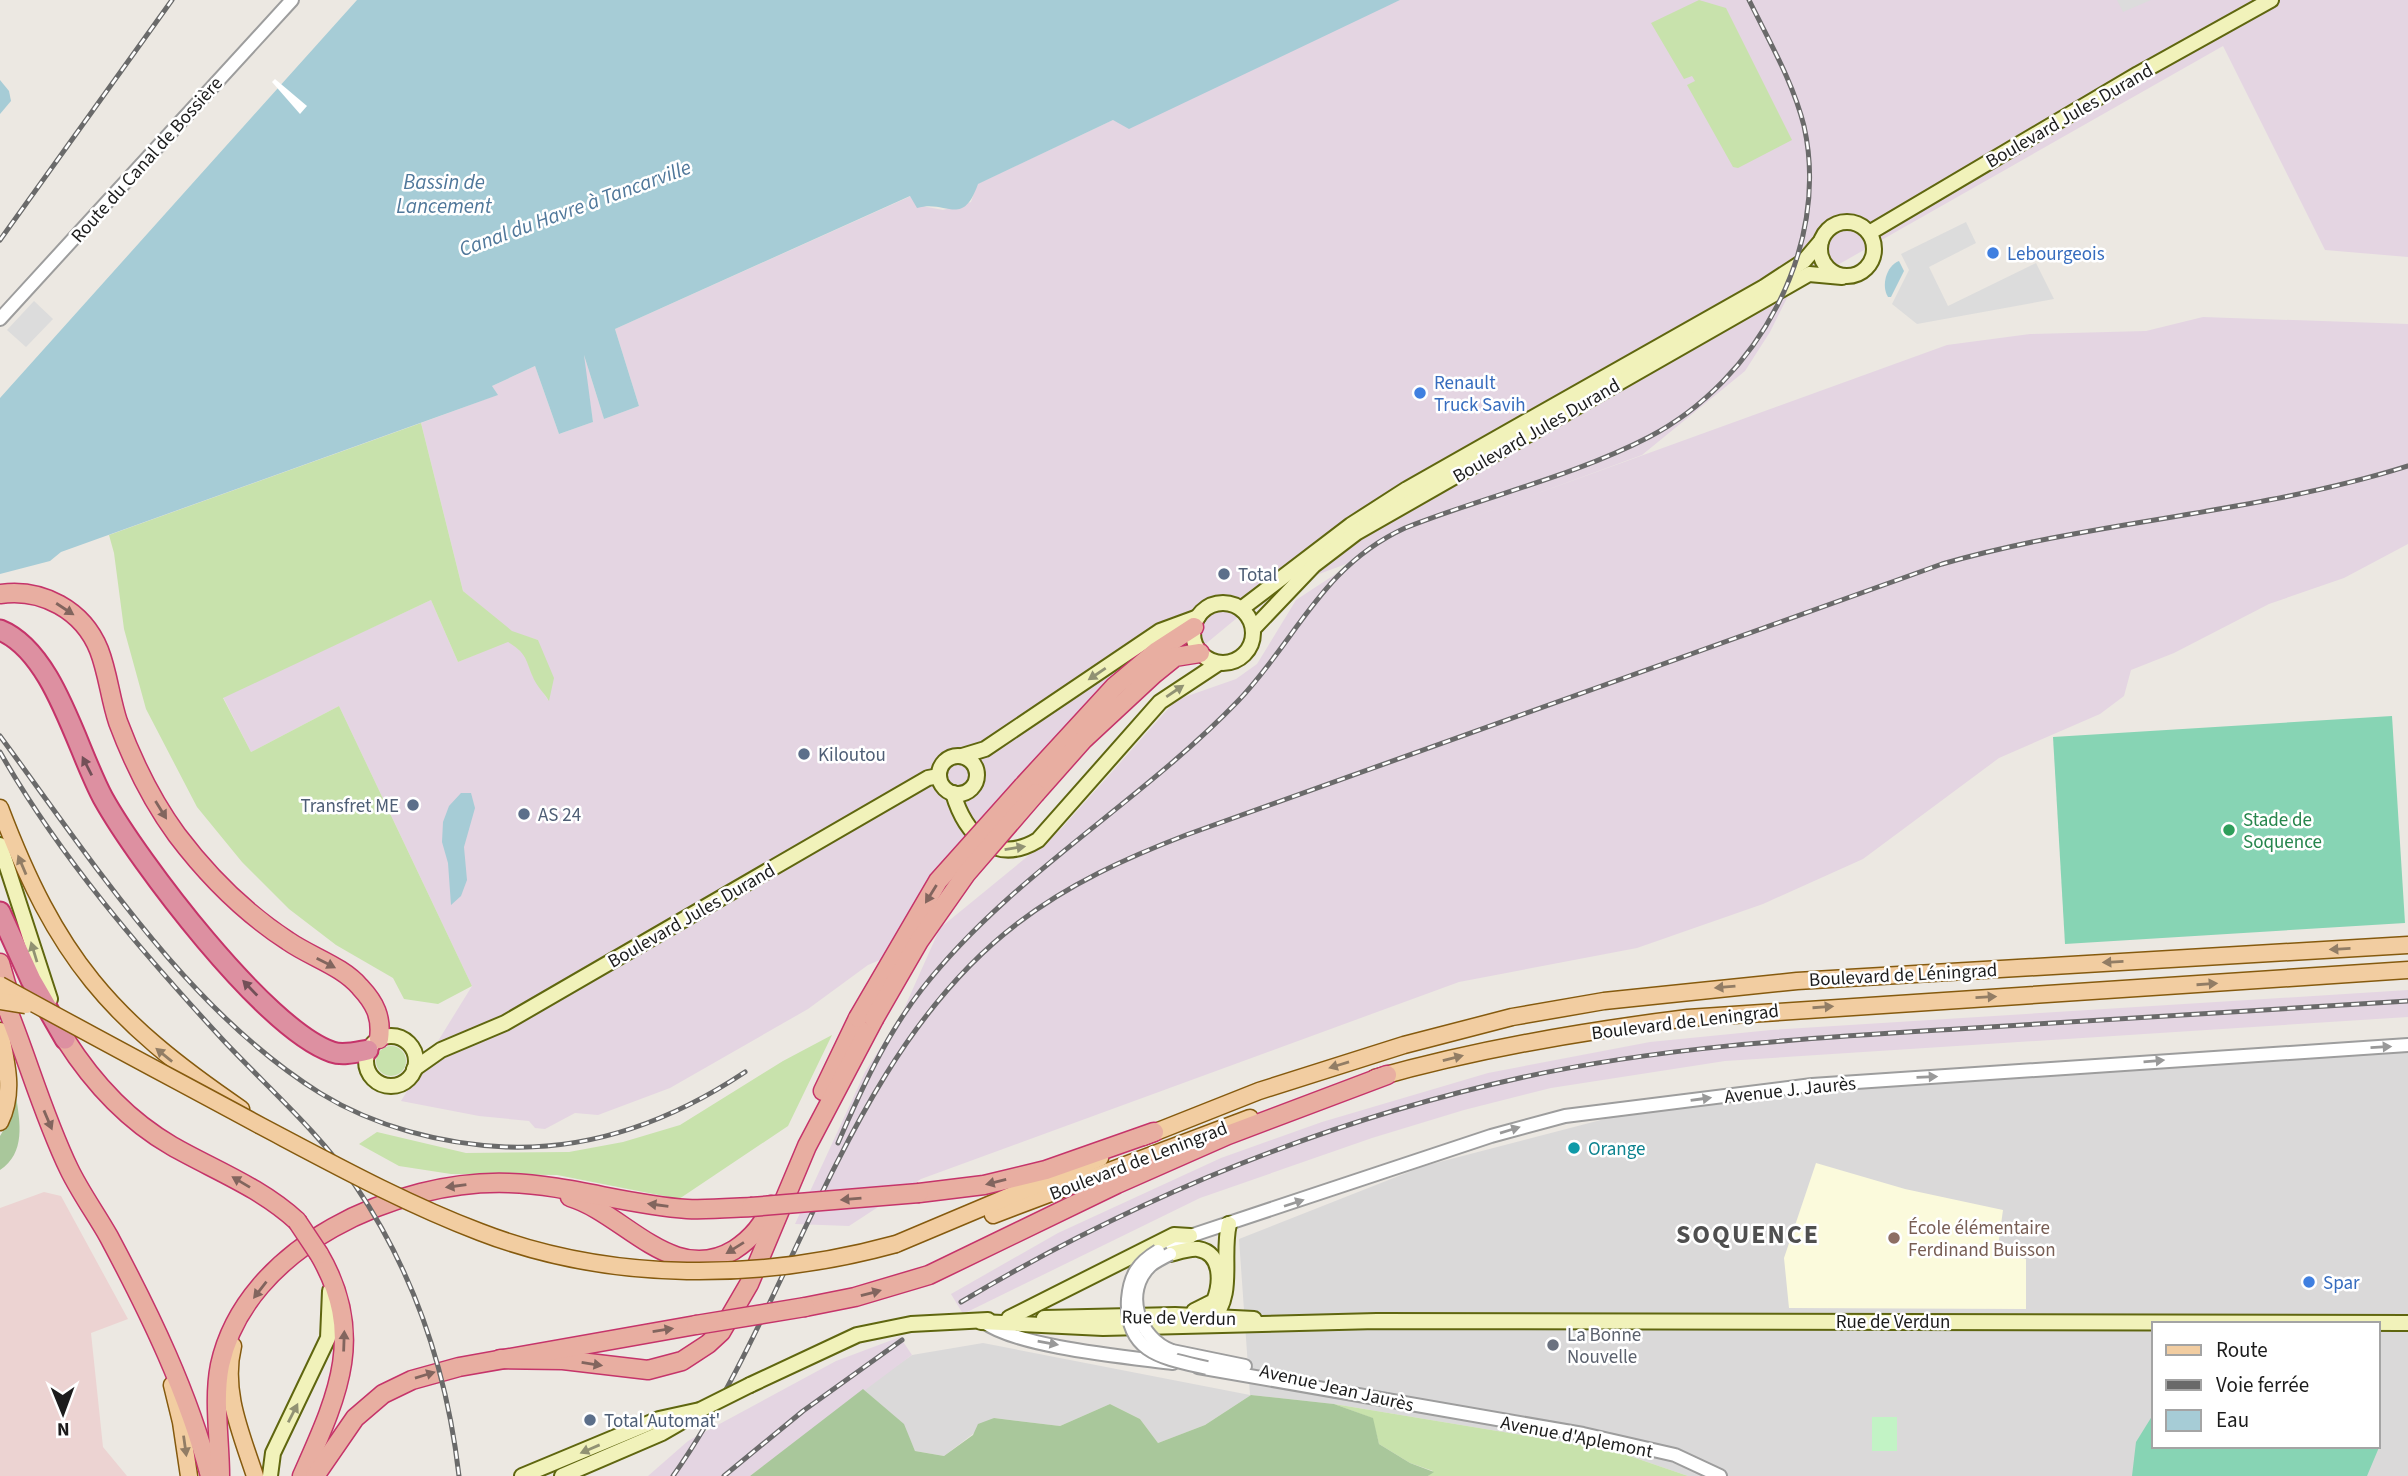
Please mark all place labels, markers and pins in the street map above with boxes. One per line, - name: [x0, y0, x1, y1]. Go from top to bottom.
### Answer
- place label: Lebourgeois: [2007, 241, 2105, 268]
- marker: Lebourgeois: [1985, 245, 2001, 261]
- place label: Renault Truck Savih: [1434, 370, 1526, 419]
- marker: Renault Truck Savih: [1412, 385, 1428, 401]
- place label: Total: [1238, 562, 1277, 589]
- marker: Total: [1216, 566, 1232, 582]
- place label: Kiloutou: [818, 742, 886, 769]
- marker: Kiloutou: [796, 746, 812, 762]
- place label: Transfret ME: [300, 793, 399, 820]
- marker: Transfret ME: [405, 797, 421, 813]
- place label: AS 24: [538, 802, 581, 829]
- marker: AS 24: [516, 806, 532, 822]
- place label: Stade de Soquence: [2243, 807, 2322, 856]
- marker: Stade de Soquence: [2221, 822, 2237, 838]
- place label: Orange: [1588, 1136, 1645, 1163]
- marker: Orange: [1566, 1140, 1582, 1156]
- place label: École élémentaire Ferdinand Buisson: [1908, 1215, 2056, 1264]
- marker: École élémentaire Ferdinand Buisson: [1886, 1230, 1902, 1246]
- place label: Spar: [2323, 1270, 2360, 1297]
- marker: Spar: [2301, 1274, 2317, 1290]
- place label: La Bonne Nouvelle: [1567, 1322, 1641, 1371]
- marker: La Bonne Nouvelle: [1545, 1337, 1561, 1353]
- place label: Total Automat': [604, 1408, 720, 1435]
- marker: Total Automat': [582, 1412, 598, 1428]

